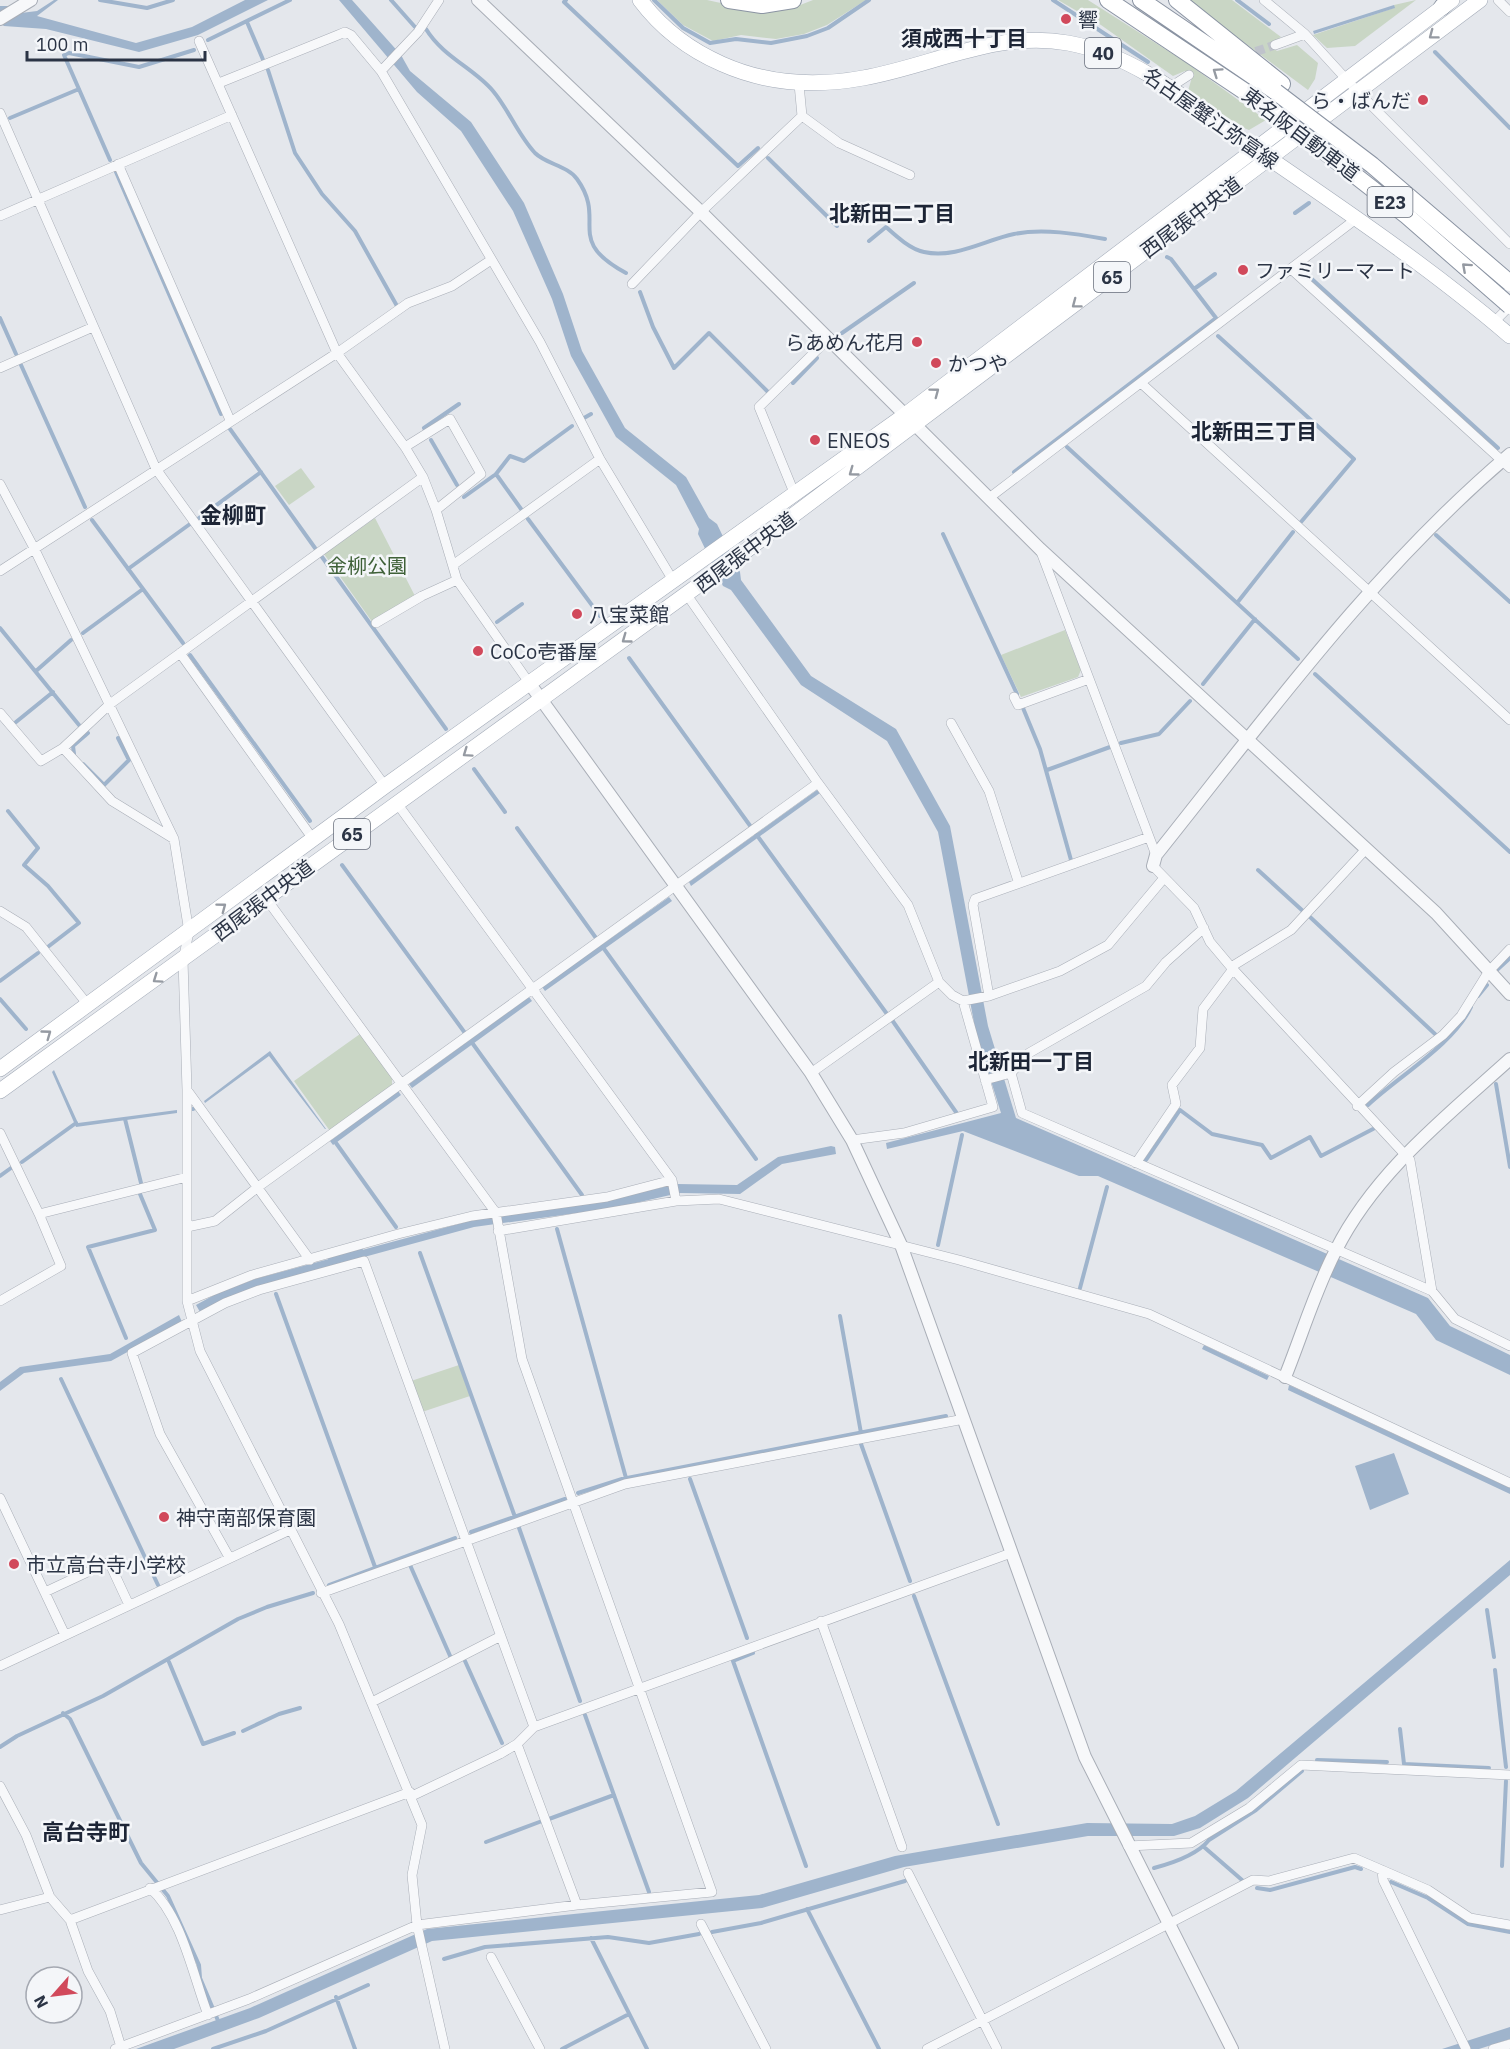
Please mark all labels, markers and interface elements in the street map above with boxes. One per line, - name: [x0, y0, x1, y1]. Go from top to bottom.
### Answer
- place label: 響: [1078, 6, 1098, 33]
- marker: 響: [1059, 12, 1073, 26]
- scale bar: [27, 24, 206, 62]
- district label: 須成西十丁目: [901, 24, 1027, 52]
- one-way arrow: [1429, 28, 1440, 39]
- text: 100 m: [36, 33, 88, 56]
- road number: 40: [1085, 38, 1121, 68]
- street label: 名古屋蟹江弥富線: [1138, 61, 1284, 175]
- one-way arrow: [1213, 68, 1224, 79]
- street label: 東名阪自動車道: [1237, 81, 1365, 187]
- place label: ら・ばんだ: [1311, 87, 1411, 114]
- marker: ら・ばんだ: [1416, 93, 1430, 107]
- street label: 西尾張中央道: [1135, 170, 1247, 264]
- road number: E23: [1368, 187, 1412, 217]
- district label: 北新田二丁目: [829, 199, 955, 227]
- place label: ファミリーマート: [1255, 257, 1415, 284]
- road number: 65: [1094, 262, 1130, 292]
- marker: ファミリーマート: [1236, 263, 1250, 277]
- one-way arrow: [1462, 264, 1473, 275]
- one-way arrow: [1072, 297, 1083, 308]
- place label: らあめん花月: [785, 329, 905, 356]
- marker: らあめん花月: [910, 335, 924, 349]
- place label: かつや: [948, 350, 1008, 377]
- marker: かつや: [929, 356, 943, 370]
- one-way arrow: [928, 389, 939, 400]
- district label: 北新田三丁目: [1191, 417, 1317, 445]
- place label: ENEOS: [827, 427, 890, 454]
- marker: ENEOS: [808, 433, 822, 447]
- one-way arrow: [849, 465, 860, 476]
- district label: 金柳町: [200, 500, 266, 529]
- street label: 西尾張中央道: [689, 505, 801, 599]
- park label: 金柳公園: [327, 552, 407, 579]
- place label: 八宝菜館: [589, 601, 669, 628]
- marker: 八宝菜館: [570, 607, 584, 621]
- one-way arrow: [621, 632, 632, 643]
- place label: CoCo壱番屋: [490, 638, 597, 665]
- marker: CoCo壱番屋: [471, 644, 485, 658]
- one-way arrow: [463, 746, 474, 757]
- road number: 65: [334, 819, 370, 849]
- street label: 西尾張中央道: [207, 853, 319, 947]
- one-way arrow: [215, 904, 226, 915]
- one-way arrow: [153, 972, 164, 983]
- one-way arrow: [41, 1031, 52, 1042]
- district label: 北新田一丁目: [968, 1047, 1094, 1075]
- place label: 神守南部保育園: [176, 1504, 316, 1531]
- marker: 神守南部保育園: [157, 1510, 171, 1524]
- place label: 市立高台寺小学校: [26, 1551, 186, 1578]
- marker: 市立高台寺小学校: [7, 1557, 21, 1571]
- district label: 高台寺町: [42, 1817, 130, 1846]
- north arrow: [24, 1965, 84, 2025]
- text: N: [29, 1992, 52, 2012]

